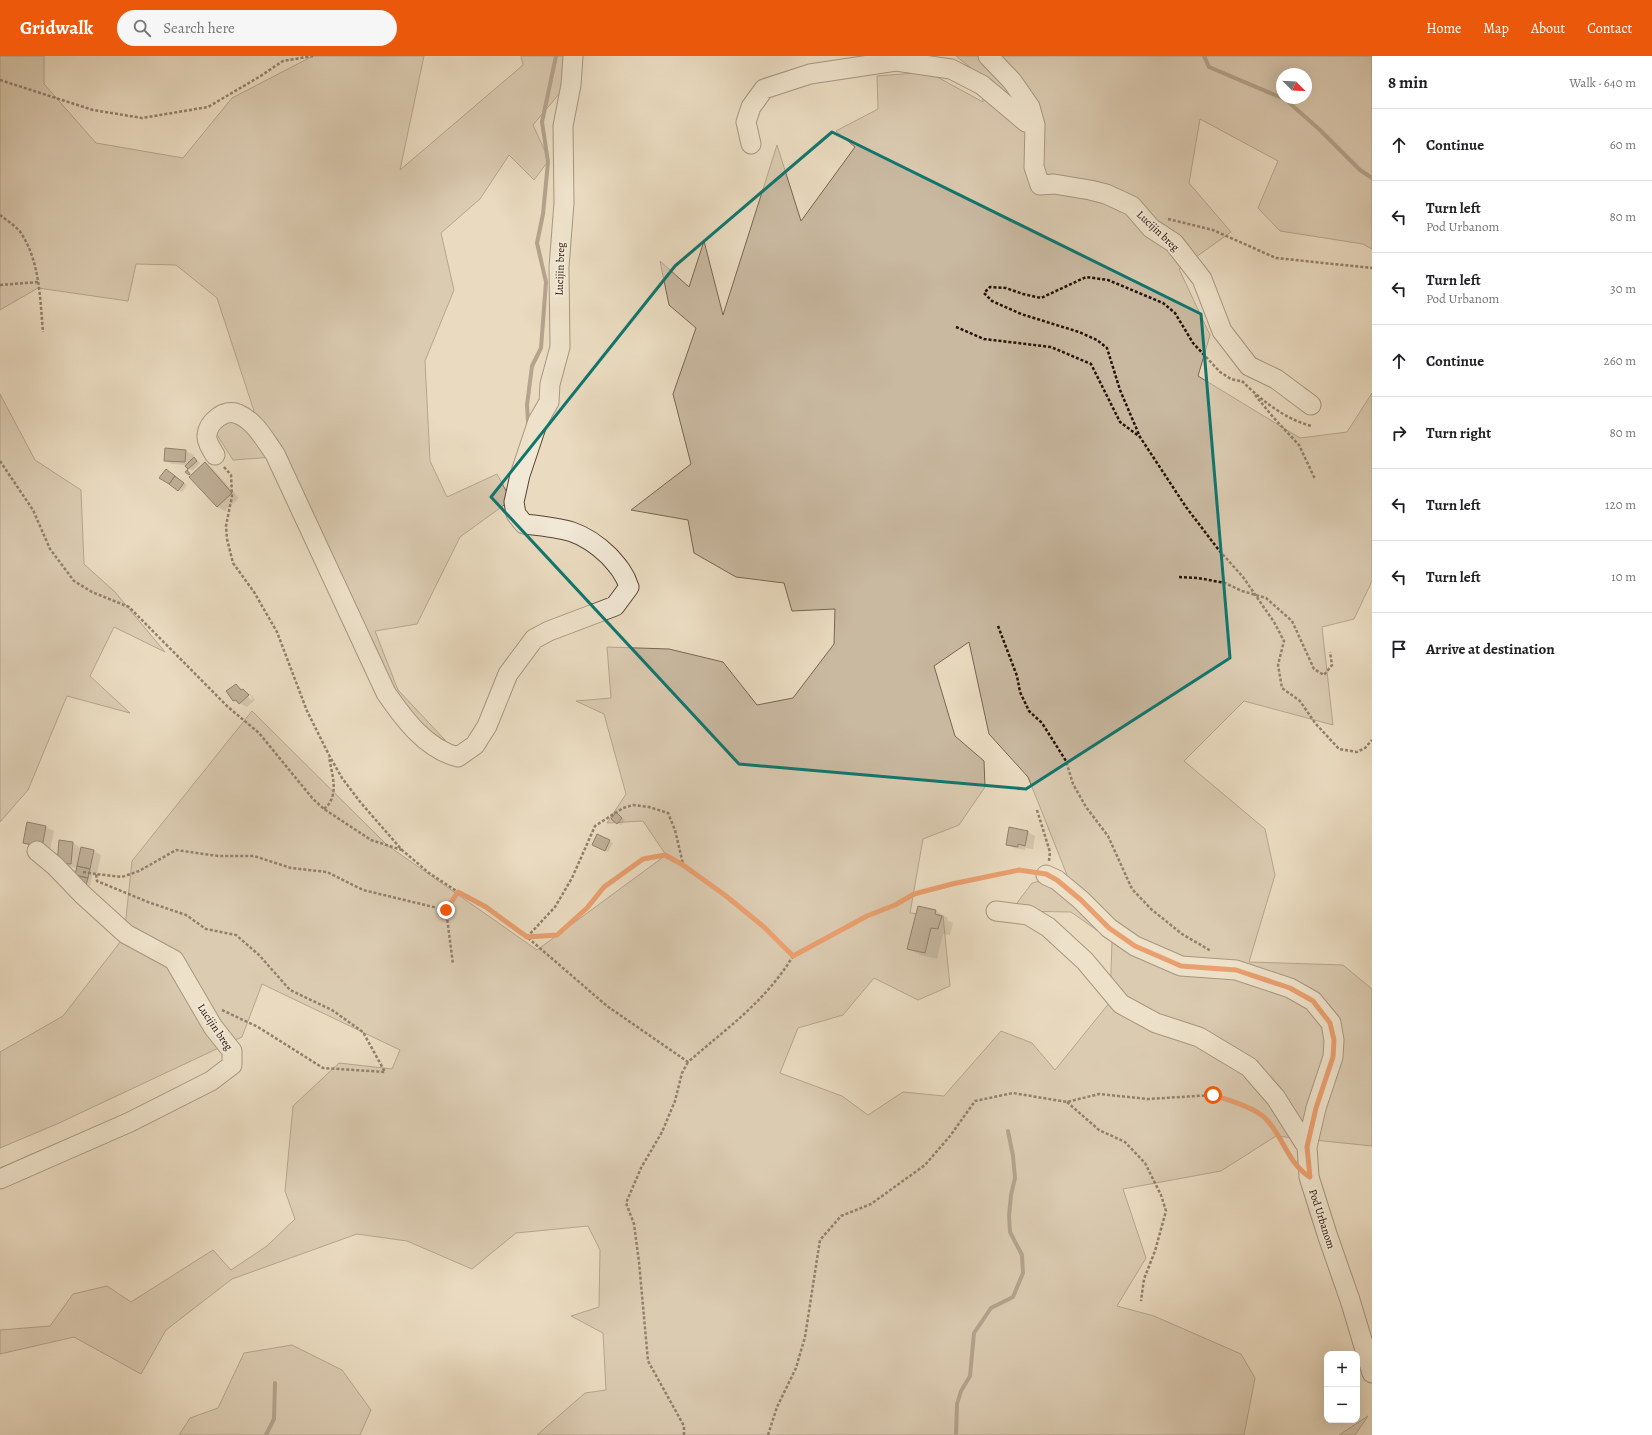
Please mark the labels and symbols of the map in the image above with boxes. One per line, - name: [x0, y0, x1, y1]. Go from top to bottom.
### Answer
- north arrow: [1276, 68, 1312, 104]
- street label: Lucijin breg: [1133, 207, 1183, 255]
- street label: Lucijin breg: [552, 242, 568, 296]
- route end: [437, 901, 455, 919]
- street label: Lucijin breg: [194, 1001, 236, 1054]
- route start: [1204, 1086, 1222, 1104]
- street label: Pod Urbanom: [1305, 1187, 1339, 1251]

